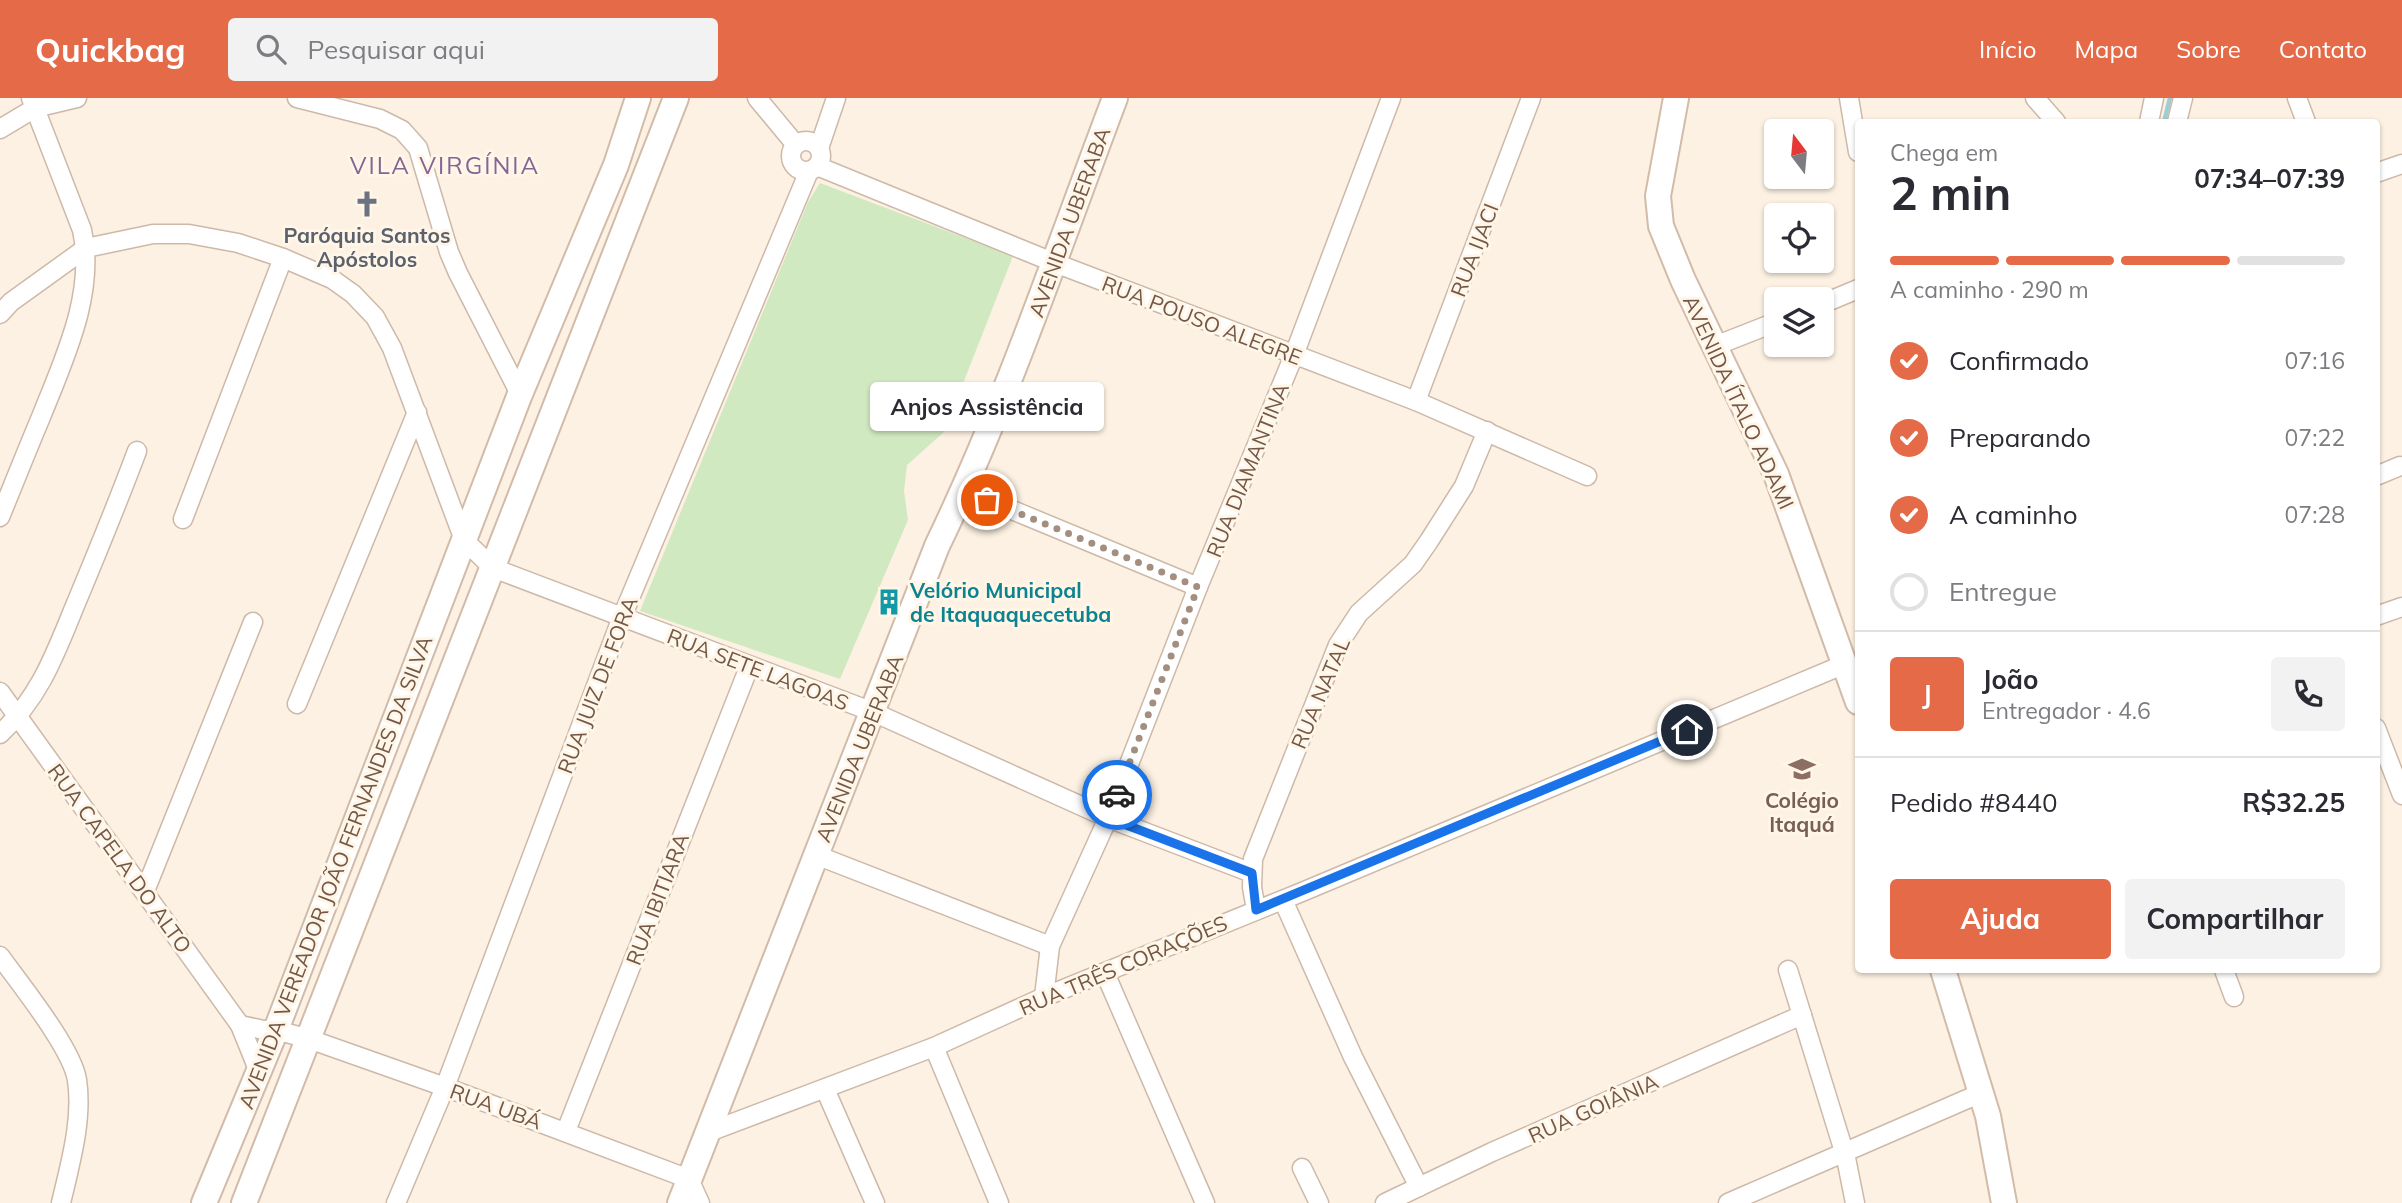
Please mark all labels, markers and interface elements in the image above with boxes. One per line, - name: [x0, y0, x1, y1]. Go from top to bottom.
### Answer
- search box: [228, 18, 718, 81]
- text: Quickbag: [35, 29, 186, 70]
- icon: search: [252, 30, 290, 68]
- text: Pesquisar aqui: [308, 33, 485, 66]
- text: Início: [1979, 34, 2036, 64]
- text: Mapa: [2074, 34, 2138, 64]
- text: Sobre: [2176, 34, 2241, 64]
- text: Contato: [2279, 34, 2367, 64]
- north arrow: [1764, 119, 1834, 189]
- map controls: [1764, 119, 1834, 357]
- street label: AVENIDA UBERABA: [1023, 123, 1116, 320]
- text: Chega em: [1890, 138, 1998, 167]
- district label: VILA VIRGÍNIA: [350, 150, 540, 180]
- text: 07:34–07:39: [2194, 162, 2345, 195]
- text: 2 min: [1890, 164, 2011, 222]
- church icon: Paróquia Santos Apóstolos: [352, 189, 382, 219]
- street label: RUA IJACI: [1444, 200, 1504, 300]
- button: locate: [1764, 203, 1834, 273]
- place label: Paróquia Santos Apóstolos: [284, 222, 450, 272]
- street label: RUA POUSO ALEGRE: [1098, 270, 1306, 370]
- text: A caminho · 290 m: [1890, 275, 2089, 304]
- button: layers: [1764, 287, 1834, 357]
- street label: AVENIDA ÍTALO ADAMI: [1678, 291, 1800, 513]
- icon: check: [1890, 342, 1928, 380]
- text: Confirmado: [1949, 344, 2089, 377]
- text: 07:16: [2285, 346, 2345, 375]
- street label: RUA DIAMANTINA: [1200, 379, 1294, 561]
- callout: Anjos Assistência: [870, 381, 1104, 430]
- text: Anjos Assistência: [890, 392, 1084, 421]
- icon: check: [1890, 419, 1928, 457]
- text: Preparando: [1949, 421, 2091, 454]
- text: 07:22: [2285, 423, 2345, 452]
- pin: [957, 470, 1017, 530]
- icon: bag: [968, 481, 1006, 519]
- icon: check: [1890, 496, 1928, 534]
- text: A caminho: [1949, 498, 2078, 531]
- text: 07:28: [2285, 500, 2345, 529]
- text: Entregue: [1949, 575, 2057, 608]
- place label: Velório Municipal de Itaquaquecetuba: [909, 577, 1111, 627]
- building icon: Velório Municipal de Itaquaquecetuba: [874, 587, 904, 617]
- street label: RUA JUIZ DE FORA: [551, 592, 643, 777]
- street label: RUA SETE LAGOAS: [664, 622, 852, 716]
- street label: AVENIDA VEREADOR JOÃO FERNANDES DA SILVA: [232, 631, 438, 1112]
- street label: RUA NATAL: [1285, 633, 1355, 752]
- street label: AVENIDA UBERABA: [809, 650, 909, 846]
- button: phone: [2271, 657, 2345, 731]
- text: João: [1982, 663, 2038, 696]
- text: J: [1922, 678, 1932, 711]
- text: Entregador · 4.6: [1982, 696, 2151, 725]
- pin: [1657, 700, 1717, 760]
- icon: home: [1668, 711, 1706, 749]
- school or university icon: Colégio Itaquá: [1787, 754, 1817, 784]
- street label: RUA CAPELA DO ALTO: [43, 758, 197, 958]
- courier: [1082, 760, 1152, 830]
- icon: car: [1098, 776, 1136, 814]
- text: Pedido #8440: [1890, 786, 2058, 819]
- text: R$32.25: [2242, 786, 2345, 819]
- place label: Colégio Itaquá: [1765, 787, 1839, 837]
- street label: RUA IBITIARA: [620, 829, 694, 969]
- button: Ajuda: [1890, 879, 2111, 959]
- button: Compartilhar: [2125, 879, 2345, 959]
- street label: RUA TRÊS CORAÇÕES: [1015, 909, 1231, 1021]
- street label: RUA GOIÂNIA: [1524, 1067, 1663, 1148]
- street label: RUA UBÁ: [447, 1077, 546, 1135]

